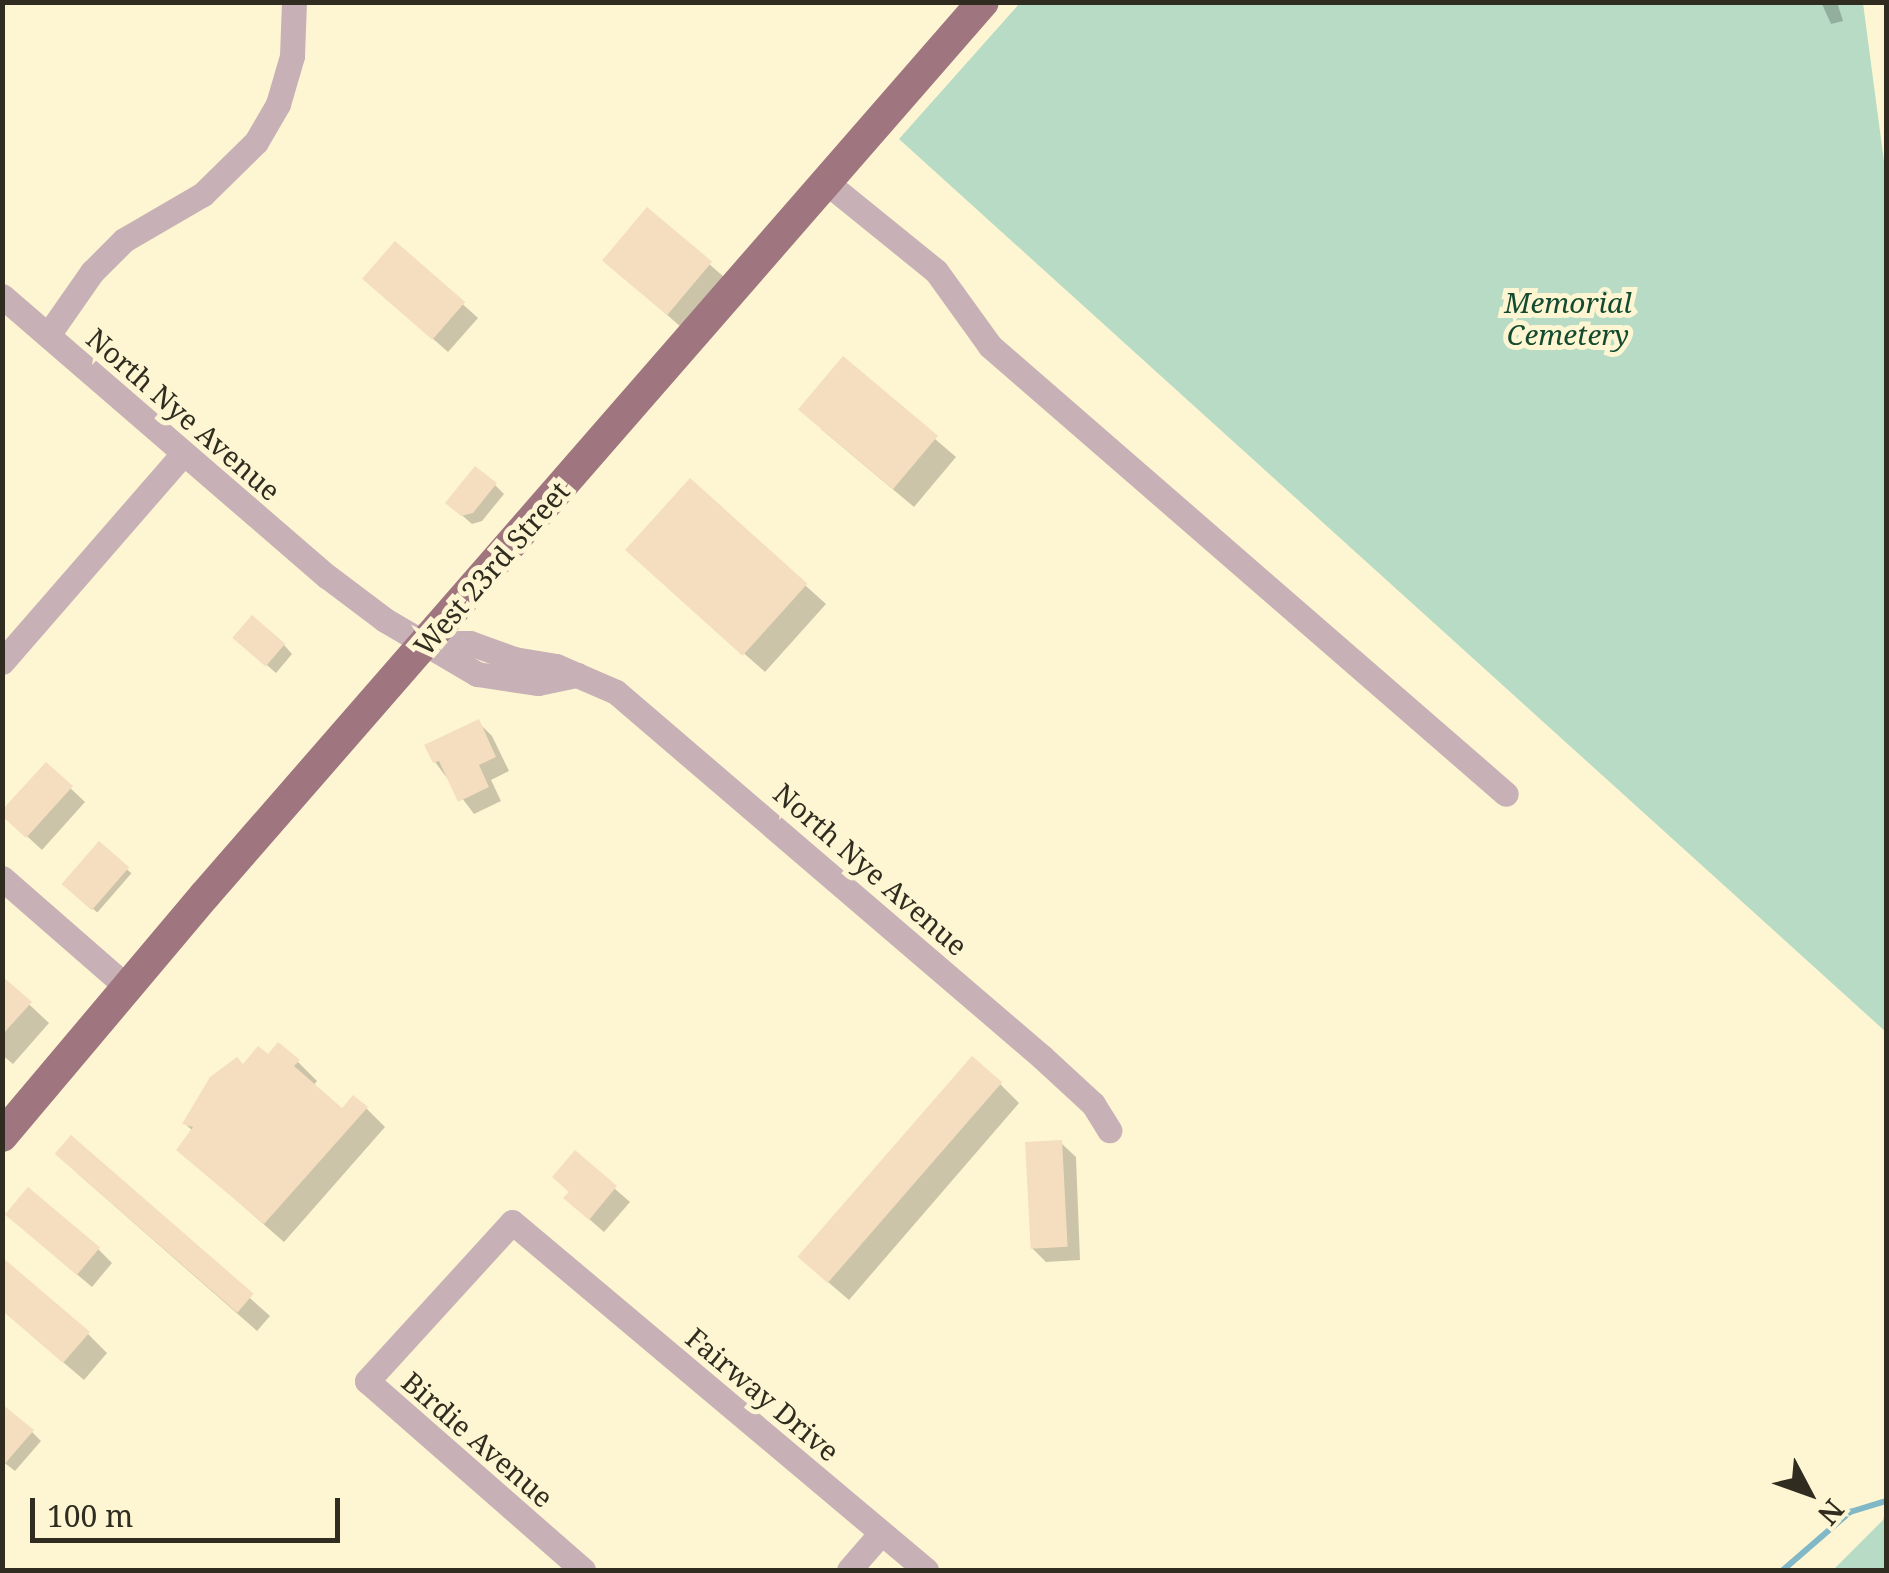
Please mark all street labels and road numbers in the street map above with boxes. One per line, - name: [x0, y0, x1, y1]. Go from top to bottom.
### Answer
- street label: North Nye Avenue: [80, 321, 288, 507]
- street label: West 23rd Street: [406, 474, 576, 662]
- street label: North Nye Avenue: [767, 776, 975, 962]
- street label: Fairway Drive: [680, 1320, 846, 1468]
- street label: Birdie Avenue: [396, 1364, 560, 1514]

